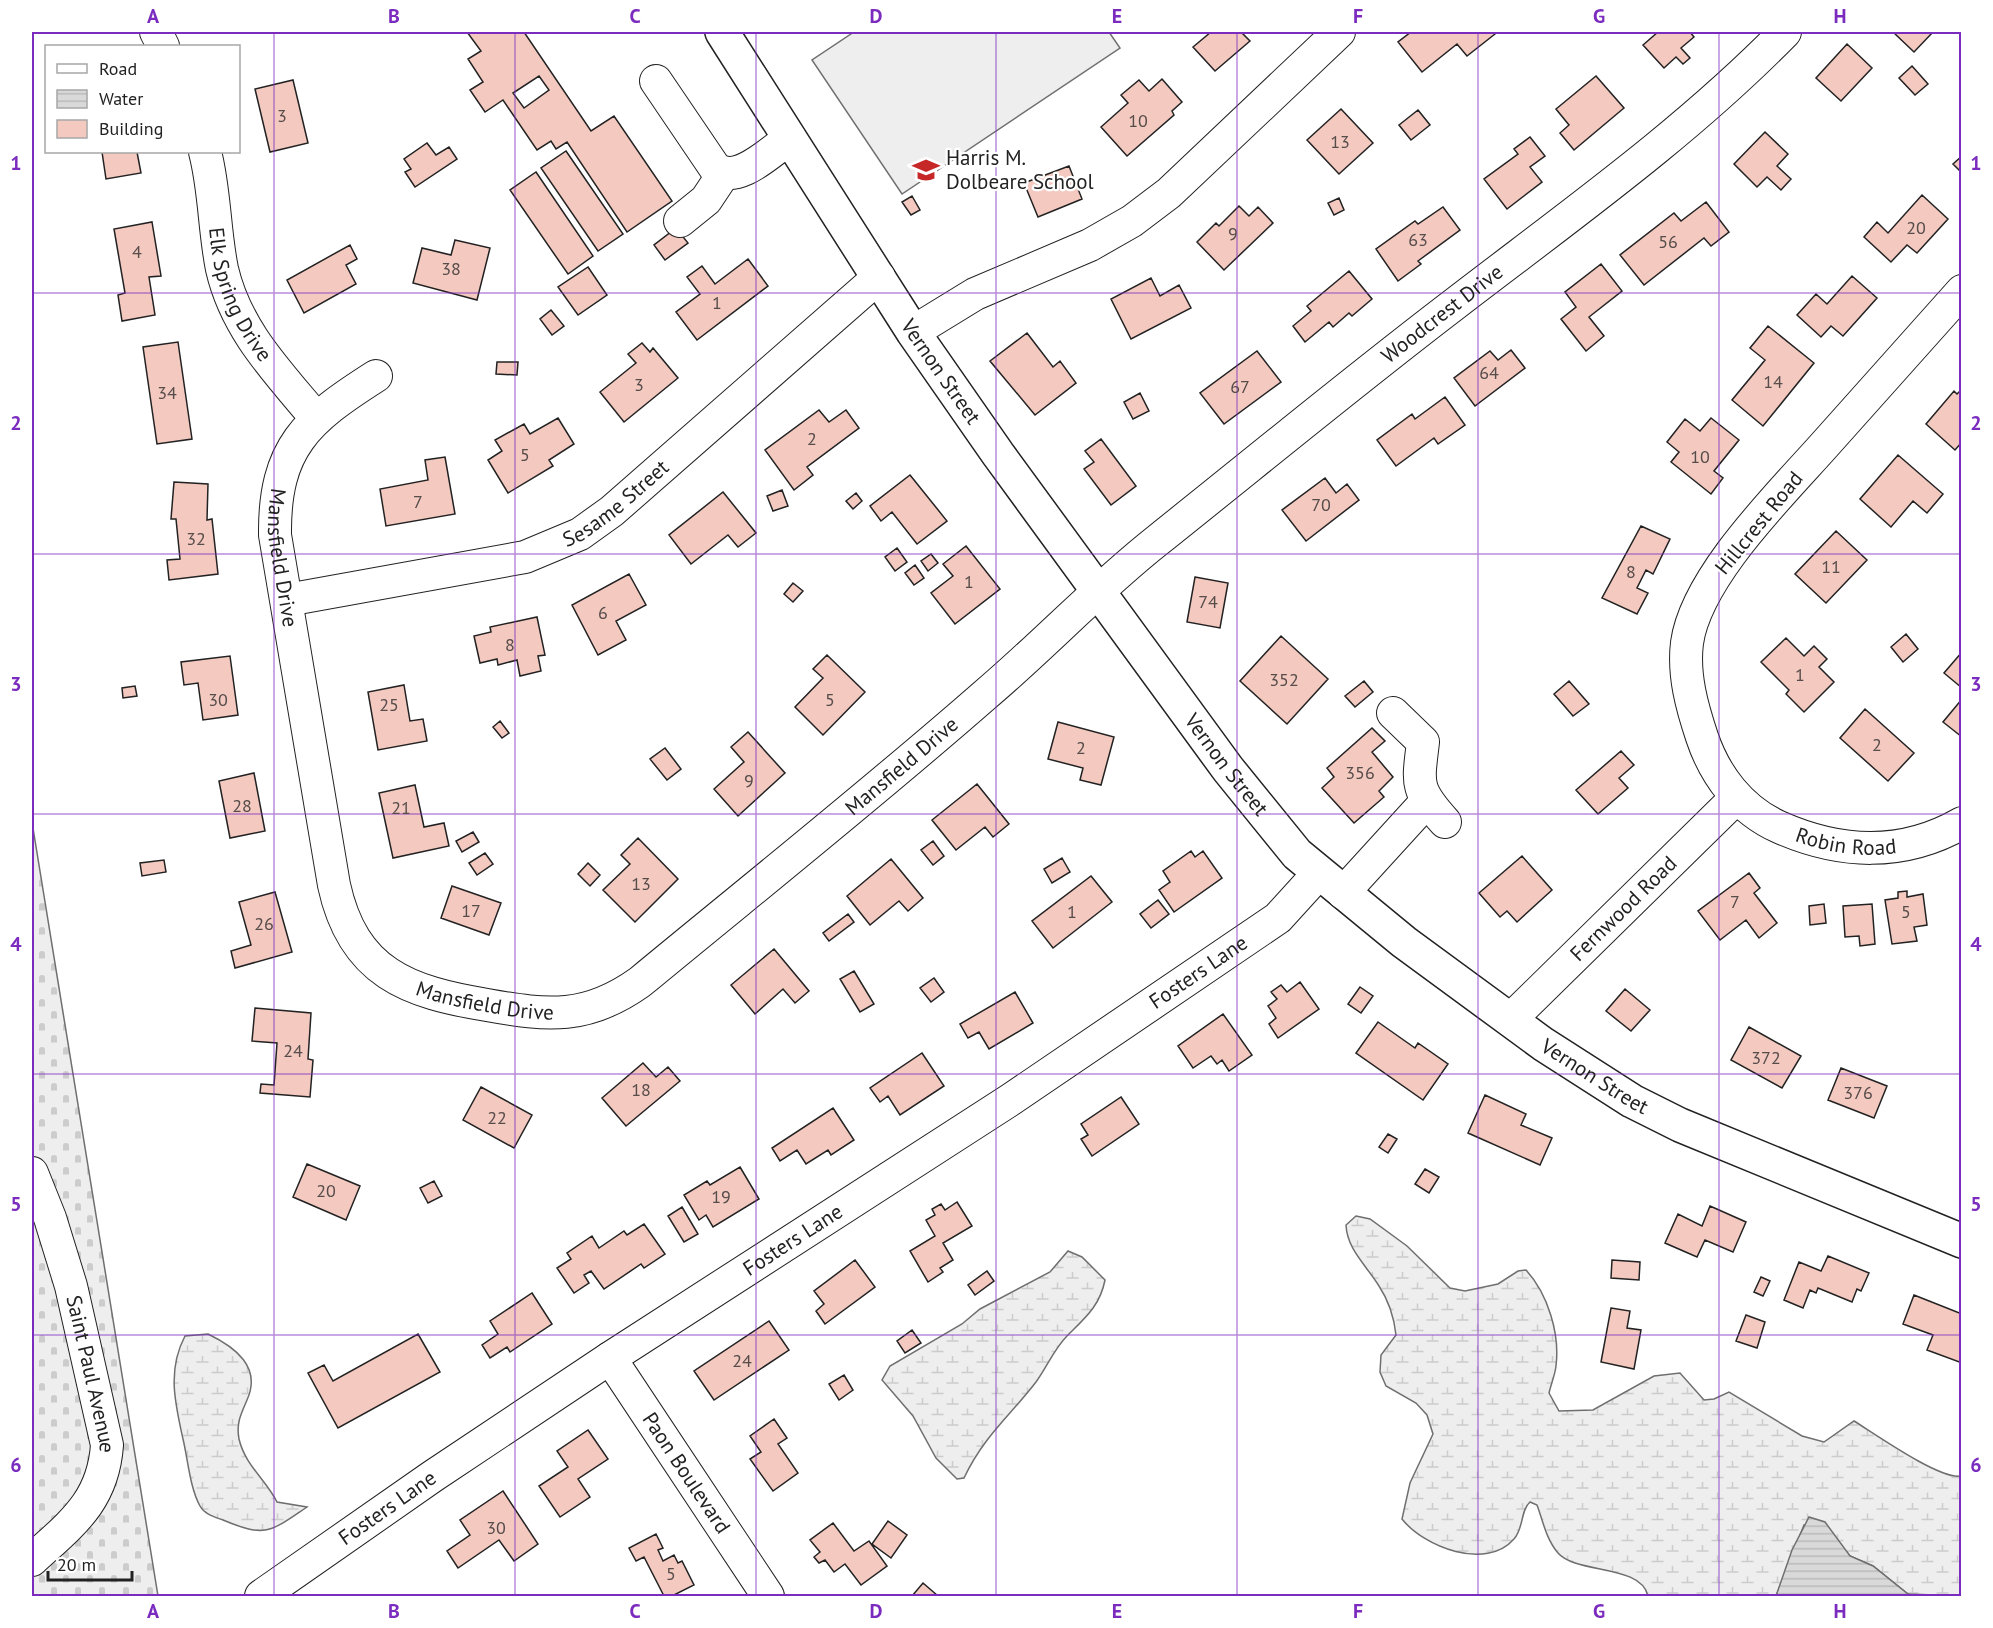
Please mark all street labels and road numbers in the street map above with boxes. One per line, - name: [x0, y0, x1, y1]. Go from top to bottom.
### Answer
- street label: Elk Spring Drive: [203, 226, 278, 367]
- street label: Woodcrest Drive: [1376, 258, 1508, 369]
- street label: Vernon Street: [895, 313, 987, 429]
- street label: Sesame Street: [558, 454, 674, 553]
- street label: Hillcrest Road: [1709, 465, 1809, 580]
- street label: Mansfield Drive: [262, 487, 304, 629]
- street label: Vernon Street: [1178, 707, 1275, 821]
- street label: Mansfield Drive: [839, 711, 963, 821]
- street label: Robin Road: [1792, 821, 1898, 861]
- street label: Fernwood Road: [1564, 850, 1682, 967]
- street label: Fosters Lane: [1144, 929, 1252, 1015]
- street label: Mansfield Drive: [413, 975, 554, 1026]
- street label: Vernon Street: [1535, 1032, 1653, 1120]
- street label: Fosters Lane: [738, 1198, 847, 1282]
- street label: Saint Paul Avenue: [61, 1293, 121, 1454]
- street label: Paon Boulevard: [637, 1407, 737, 1538]
- street label: Fosters Lane: [333, 1464, 441, 1551]

